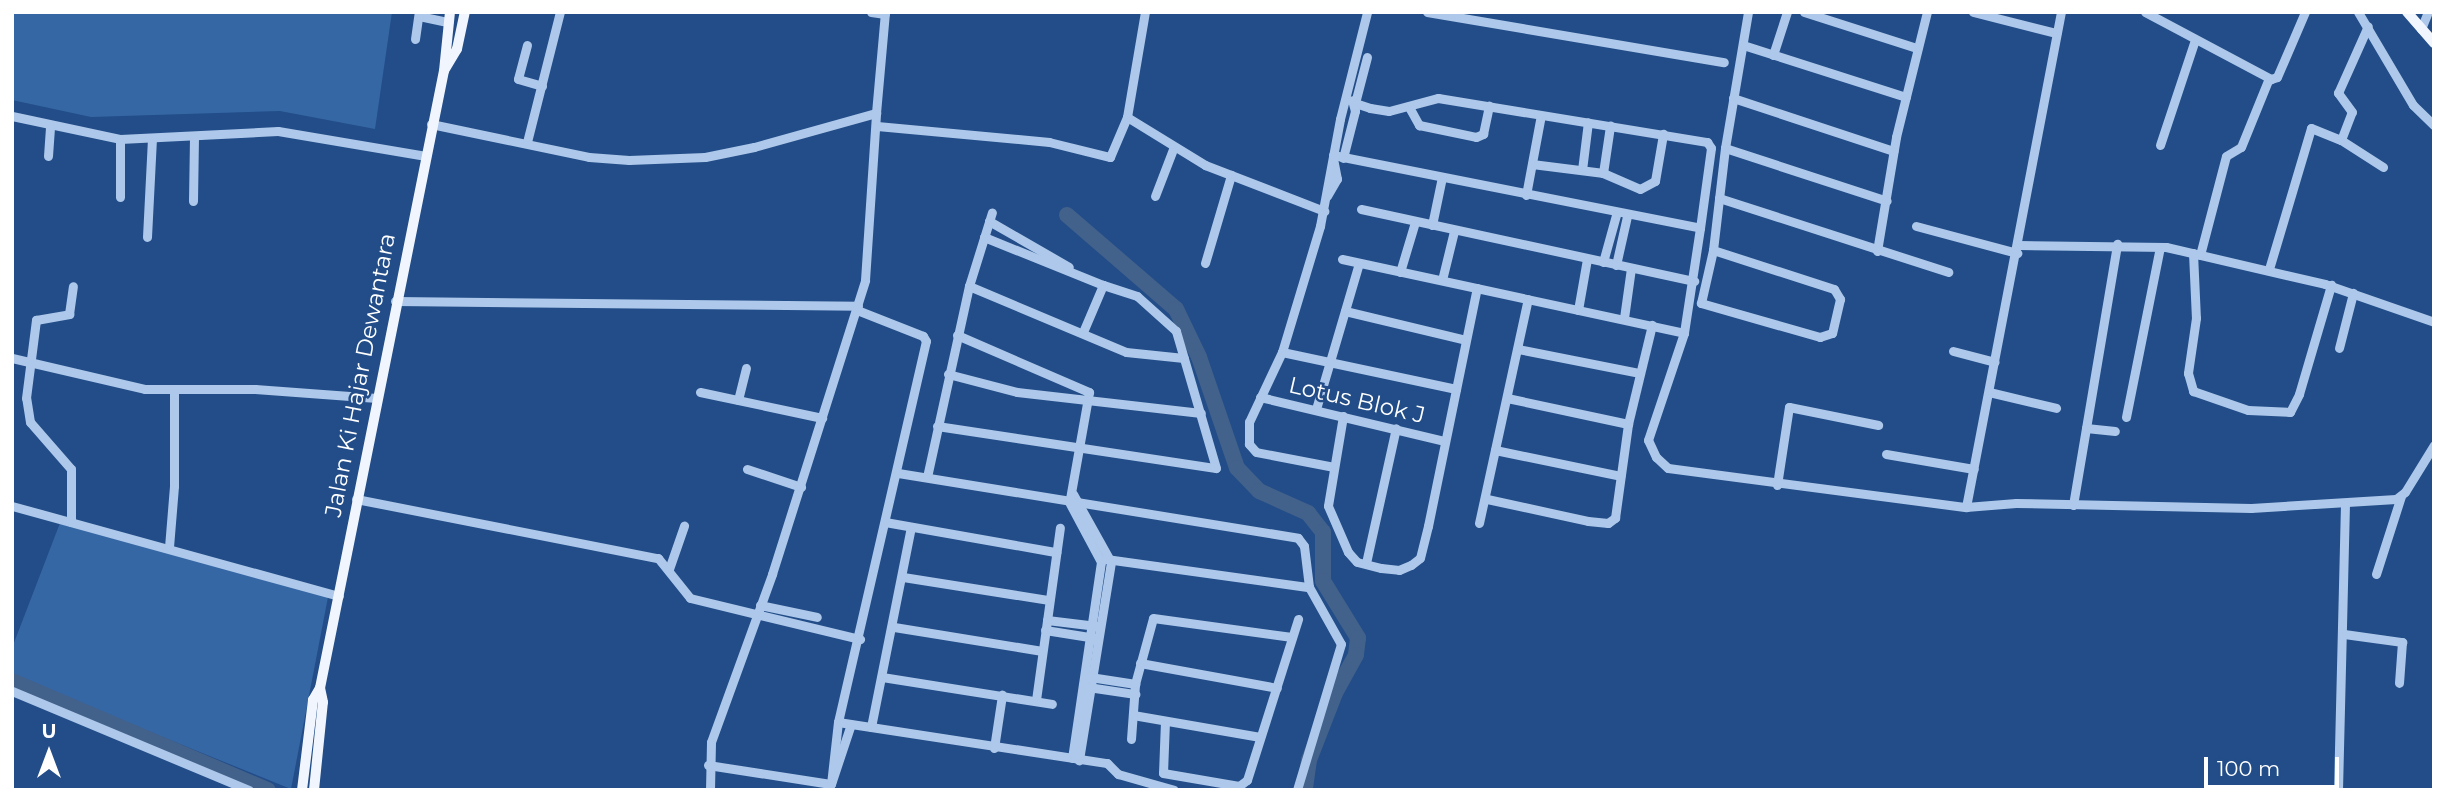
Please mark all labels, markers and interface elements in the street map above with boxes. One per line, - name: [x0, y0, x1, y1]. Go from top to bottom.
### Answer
- street label: Jalan Ki Hajar Dewantara: [319, 231, 401, 519]
- street label: Lotus Blok J: [1286, 371, 1428, 429]
- north arrow: [14, 718, 84, 788]
- text: U: [42, 720, 56, 743]
- scale bar: [2208, 742, 2343, 786]
- text: 100 m: [2217, 756, 2280, 781]

